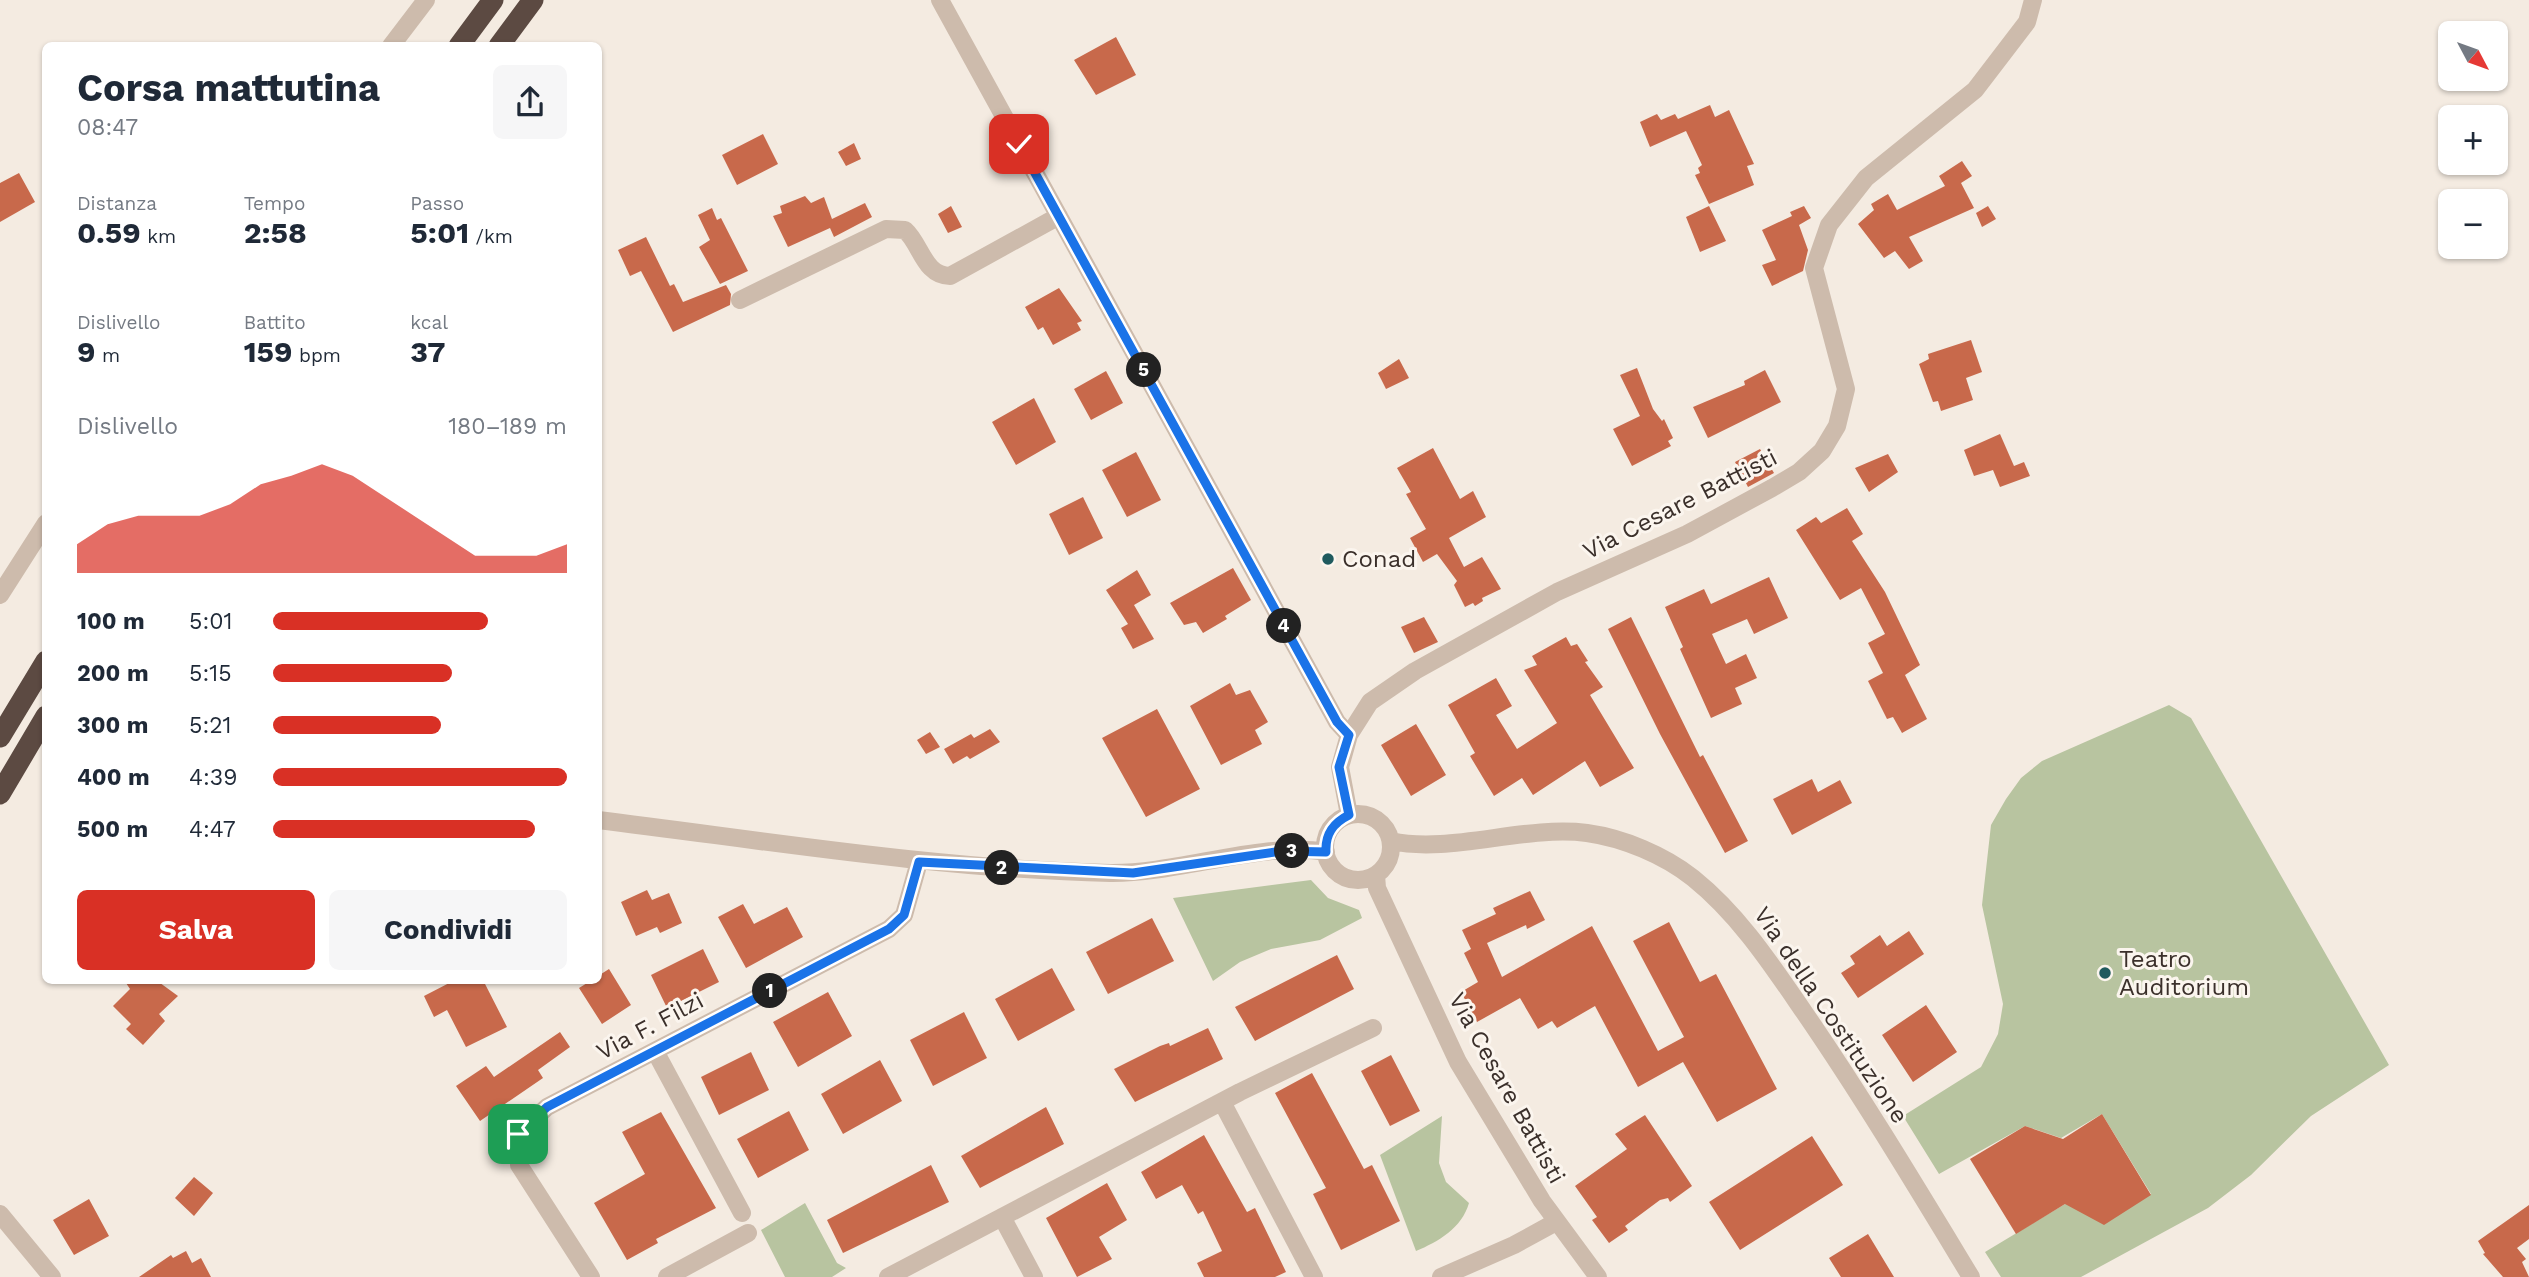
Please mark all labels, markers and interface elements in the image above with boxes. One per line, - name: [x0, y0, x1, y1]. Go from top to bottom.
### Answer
- north arrow: [2438, 21, 2508, 91]
- map controls: [2438, 21, 2508, 259]
- button: share: [493, 65, 567, 139]
- text: Corsa mattutina: [77, 66, 380, 110]
- button: +: [2438, 105, 2508, 175]
- text: 08:47: [77, 114, 138, 141]
- pin: [989, 114, 1049, 174]
- icon: check: [1000, 125, 1038, 163]
- button: −: [2438, 189, 2508, 259]
- text: Distanza: [77, 192, 157, 215]
- text: Tempo: [244, 192, 305, 215]
- text: Passo: [410, 192, 464, 215]
- text: 0.59: [77, 215, 141, 250]
- text: 2:58: [244, 215, 307, 250]
- text: 5:01: [410, 215, 469, 250]
- text: km: [141, 225, 176, 248]
- text: /km: [469, 225, 513, 248]
- text: Dislivello: [77, 311, 160, 334]
- text: Battito: [244, 311, 306, 334]
- text: kcal: [410, 311, 448, 334]
- text: 9: [77, 334, 95, 369]
- text: 159: [244, 334, 293, 369]
- text: 37: [410, 334, 446, 369]
- text: m: [95, 344, 120, 367]
- text: bpm: [293, 344, 341, 367]
- pin: 5: [1126, 352, 1162, 388]
- text: 5: [1138, 358, 1149, 381]
- text: Dislivello: [77, 413, 178, 440]
- text: 180–189 m: [448, 413, 567, 440]
- street label: Via Cesare Battisti: [1578, 443, 1782, 565]
- place label: Conad: [1342, 545, 1416, 573]
- marker: Conad: [1320, 551, 1336, 567]
- text: 100 m: [77, 608, 145, 635]
- text: 5:01: [189, 608, 232, 635]
- pin: 4: [1266, 608, 1302, 644]
- text: 4: [1277, 614, 1290, 637]
- text: 200 m: [77, 660, 149, 687]
- text: 5:15: [189, 660, 232, 687]
- text: 300 m: [77, 712, 148, 739]
- text: 5:21: [189, 712, 232, 739]
- text: 400 m: [77, 764, 150, 791]
- text: 4:39: [189, 764, 237, 791]
- text: 500 m: [77, 816, 148, 843]
- text: 4:47: [189, 816, 236, 843]
- pin: 3: [1274, 834, 1310, 868]
- text: 3: [1286, 839, 1297, 862]
- pin: 2: [984, 850, 1020, 886]
- text: 2: [996, 856, 1007, 879]
- button: Salva: [77, 890, 315, 970]
- button: Condividi: [329, 890, 567, 970]
- street label: Via della Costituzione: [1748, 901, 1914, 1129]
- place label: Teatro Auditorium: [2119, 945, 2249, 1001]
- marker: Teatro Auditorium: [2097, 965, 2113, 981]
- pin: 1: [752, 974, 788, 1009]
- text: 1: [765, 979, 774, 1002]
- street label: Via F. Filzi: [592, 986, 708, 1066]
- street label: Via Cesare Battisti: [1443, 988, 1571, 1188]
- pin: [488, 1104, 548, 1164]
- icon: arrive: [499, 1115, 537, 1153]

